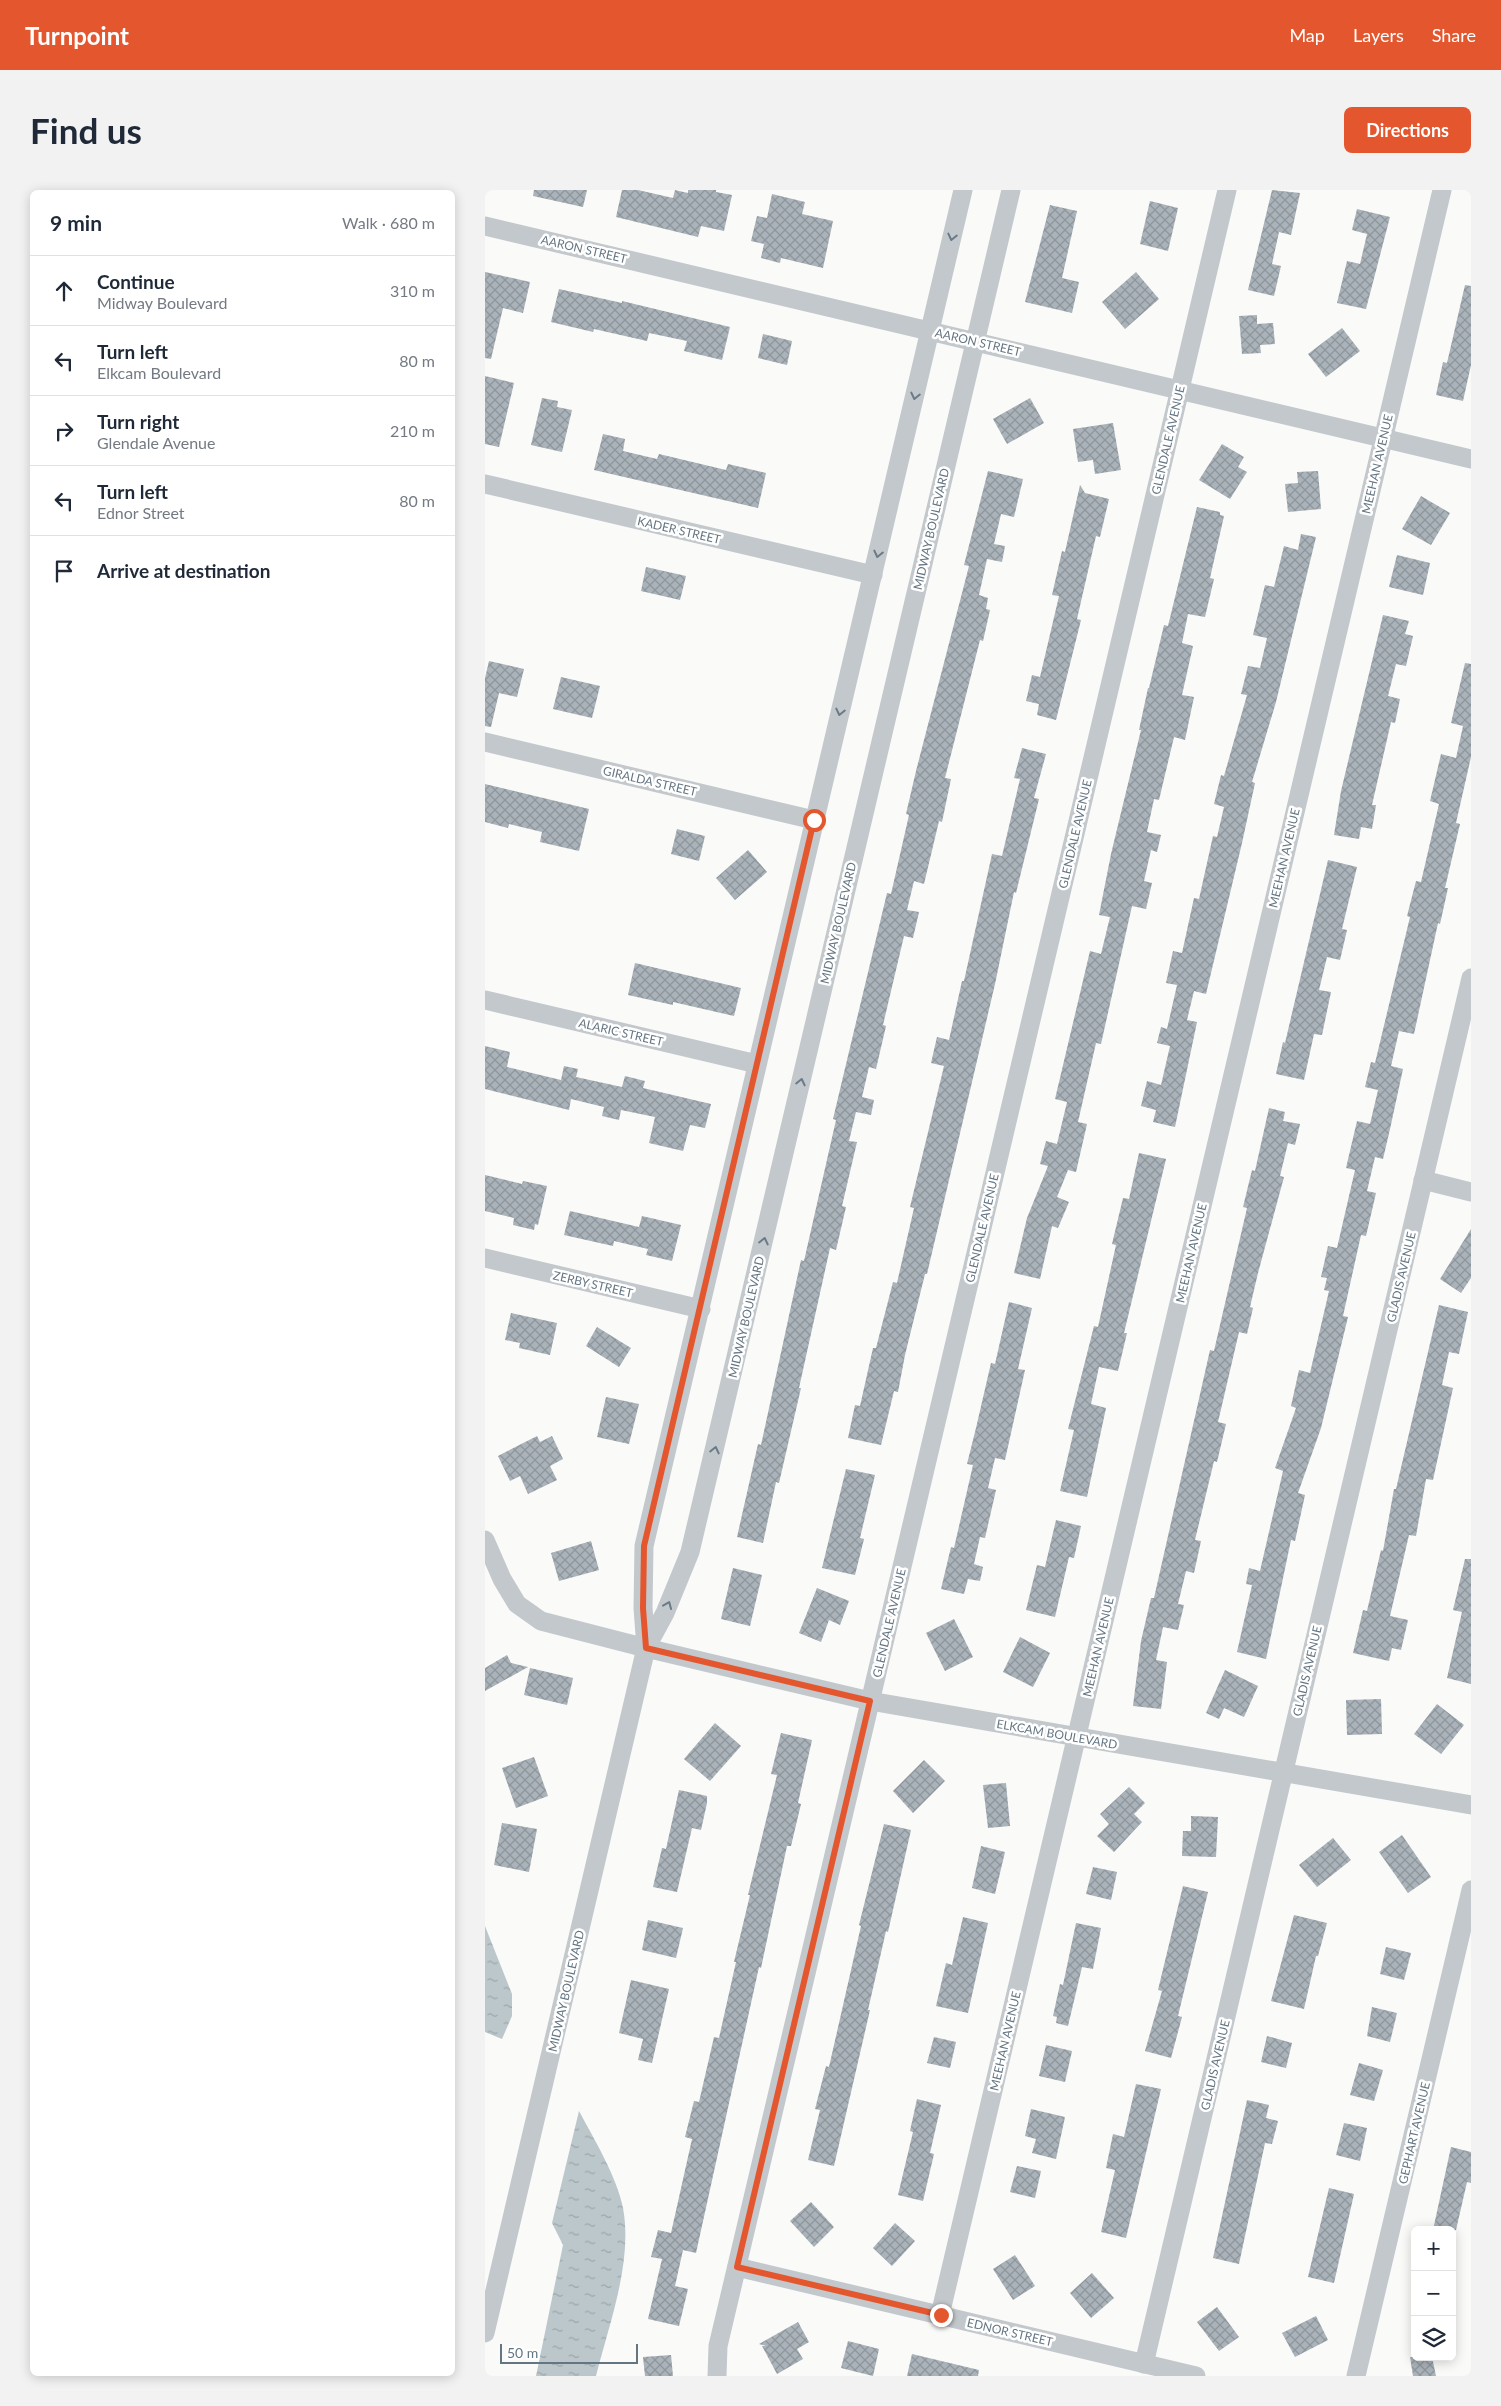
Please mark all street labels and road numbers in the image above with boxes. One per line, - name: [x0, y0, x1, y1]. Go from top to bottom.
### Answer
- street label: AARON STREET: [540, 232, 628, 266]
- street label: AARON STREET: [934, 325, 1022, 359]
- street label: GLENDALE AVENUE: [1148, 384, 1188, 496]
- street label: MEEHAN AVENUE: [1358, 413, 1396, 515]
- street label: MIDWAY BOULEVARD: [910, 467, 952, 591]
- street label: KADER STREET: [636, 513, 722, 547]
- street label: GIRALDA STREET: [602, 763, 698, 799]
- street label: GLENDALE AVENUE: [1055, 778, 1095, 890]
- street label: MEEHAN AVENUE: [1265, 807, 1303, 909]
- street label: MIDWAY BOULEVARD: [817, 861, 859, 985]
- street label: ALARIC STREET: [577, 1015, 665, 1049]
- street label: GLENDALE AVENUE: [962, 1172, 1002, 1284]
- street label: MEEHAN AVENUE: [1172, 1202, 1210, 1304]
- street label: GLADIS AVENUE: [1383, 1230, 1419, 1324]
- street label: MIDWAY BOULEVARD: [725, 1255, 767, 1379]
- street label: ZERBY STREET: [552, 1268, 634, 1300]
- street label: GLENDALE AVENUE: [869, 1567, 909, 1679]
- street label: MEEHAN AVENUE: [1079, 1596, 1117, 1698]
- street label: GLADIS AVENUE: [1289, 1624, 1325, 1718]
- street label: ELKCAM BOULEVARD: [995, 1716, 1119, 1752]
- street label: MIDWAY BOULEVARD: [545, 1929, 587, 2053]
- street label: MEEHAN AVENUE: [986, 1990, 1024, 2092]
- street label: GLADIS AVENUE: [1197, 2018, 1233, 2112]
- street label: GEPHART AVENUE: [1395, 2080, 1433, 2185]
- street label: EDNOR STREET: [966, 2315, 1054, 2349]

